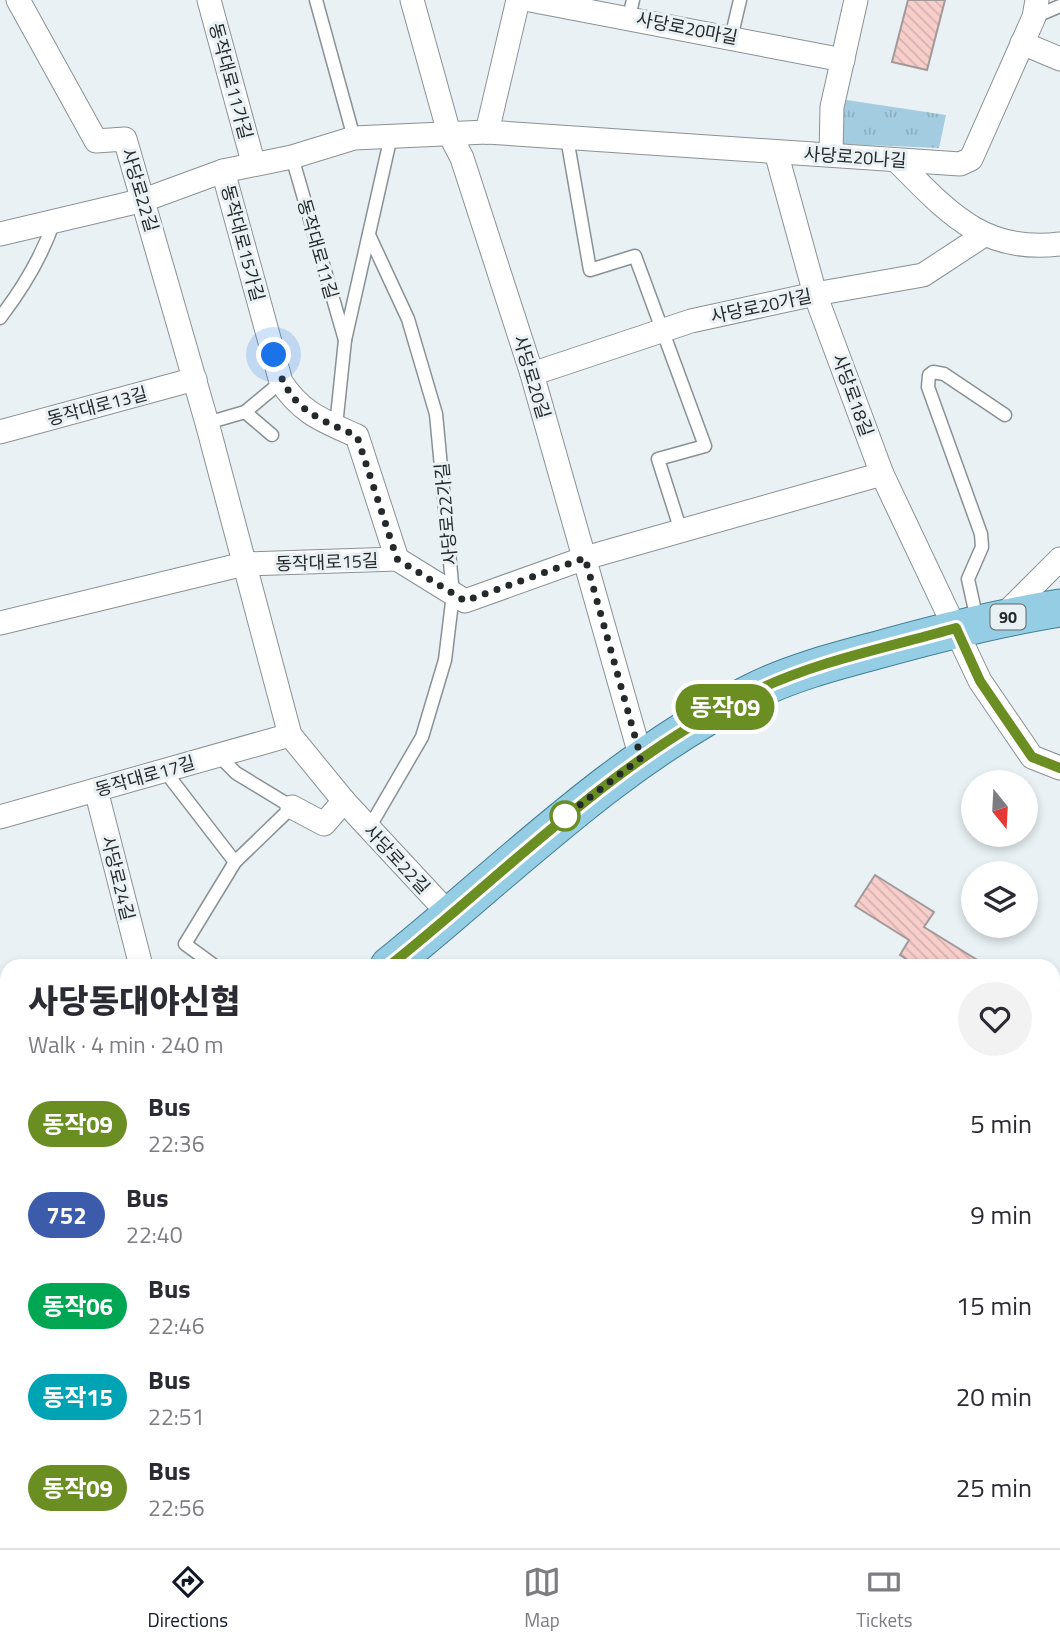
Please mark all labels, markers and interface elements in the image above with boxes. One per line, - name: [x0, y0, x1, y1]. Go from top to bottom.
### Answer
- street label: 사당로20마길: [634, 5, 740, 51]
- street label: 동작대로11가길: [202, 20, 260, 142]
- street label: 사당로20나길: [803, 140, 907, 174]
- street label: 사당로22길: [114, 145, 166, 235]
- street label: 동작대로15가길: [214, 182, 272, 304]
- street label: 동작대로11길: [291, 196, 345, 302]
- street label: 사당로20가길: [708, 282, 814, 330]
- street label: 사당로20길: [506, 332, 558, 422]
- your location: [256, 337, 291, 372]
- street label: 사당로18길: [826, 350, 880, 440]
- street label: 동작대로13길: [44, 380, 150, 432]
- street label: 사당로22가길: [428, 462, 464, 566]
- street label: 동작대로15길: [275, 547, 379, 577]
- road number: 90: [990, 604, 1026, 630]
- line badge: 동작09: [676, 684, 774, 730]
- text: 동작09: [689, 689, 761, 725]
- street label: 동작대로17길: [92, 749, 198, 803]
- north arrow: [961, 770, 1038, 847]
- map controls: [961, 770, 1038, 938]
- unlabelled marker: [550, 801, 580, 831]
- street label: 사당로22길: [358, 818, 436, 900]
- street label: 사당로24길: [94, 833, 142, 923]
- button: layers: [961, 861, 1038, 938]
- text: 사당동대야신협: [28, 976, 241, 1026]
- button: heart: [958, 982, 1032, 1056]
- text: Walk · 4 min · 240 m: [28, 1027, 224, 1062]
- text: Bus: [148, 1087, 191, 1126]
- text: 5 min: [970, 1104, 1032, 1143]
- text: 동작09: [42, 1106, 113, 1142]
- text: 22:36: [148, 1126, 205, 1161]
- text: Bus: [126, 1178, 168, 1217]
- text: 9 min: [970, 1195, 1032, 1234]
- text: 752: [46, 1197, 87, 1233]
- text: 22:40: [126, 1217, 183, 1252]
- text: Bus: [148, 1269, 191, 1308]
- text: 15 min: [956, 1286, 1032, 1325]
- text: 동작06: [42, 1288, 113, 1324]
- text: 22:46: [148, 1308, 205, 1343]
- text: Bus: [148, 1360, 191, 1399]
- text: 20 min: [956, 1377, 1032, 1416]
- text: 동작15: [42, 1379, 113, 1415]
- text: 22:51: [148, 1399, 205, 1434]
- text: Bus: [148, 1451, 191, 1490]
- text: 25 min: [956, 1468, 1032, 1507]
- text: 동작09: [42, 1470, 113, 1506]
- text: 22:56: [148, 1490, 205, 1525]
- tab: Directions: [148, 1563, 228, 1634]
- tab: Map: [523, 1563, 561, 1634]
- tab: Tickets: [856, 1563, 912, 1634]

